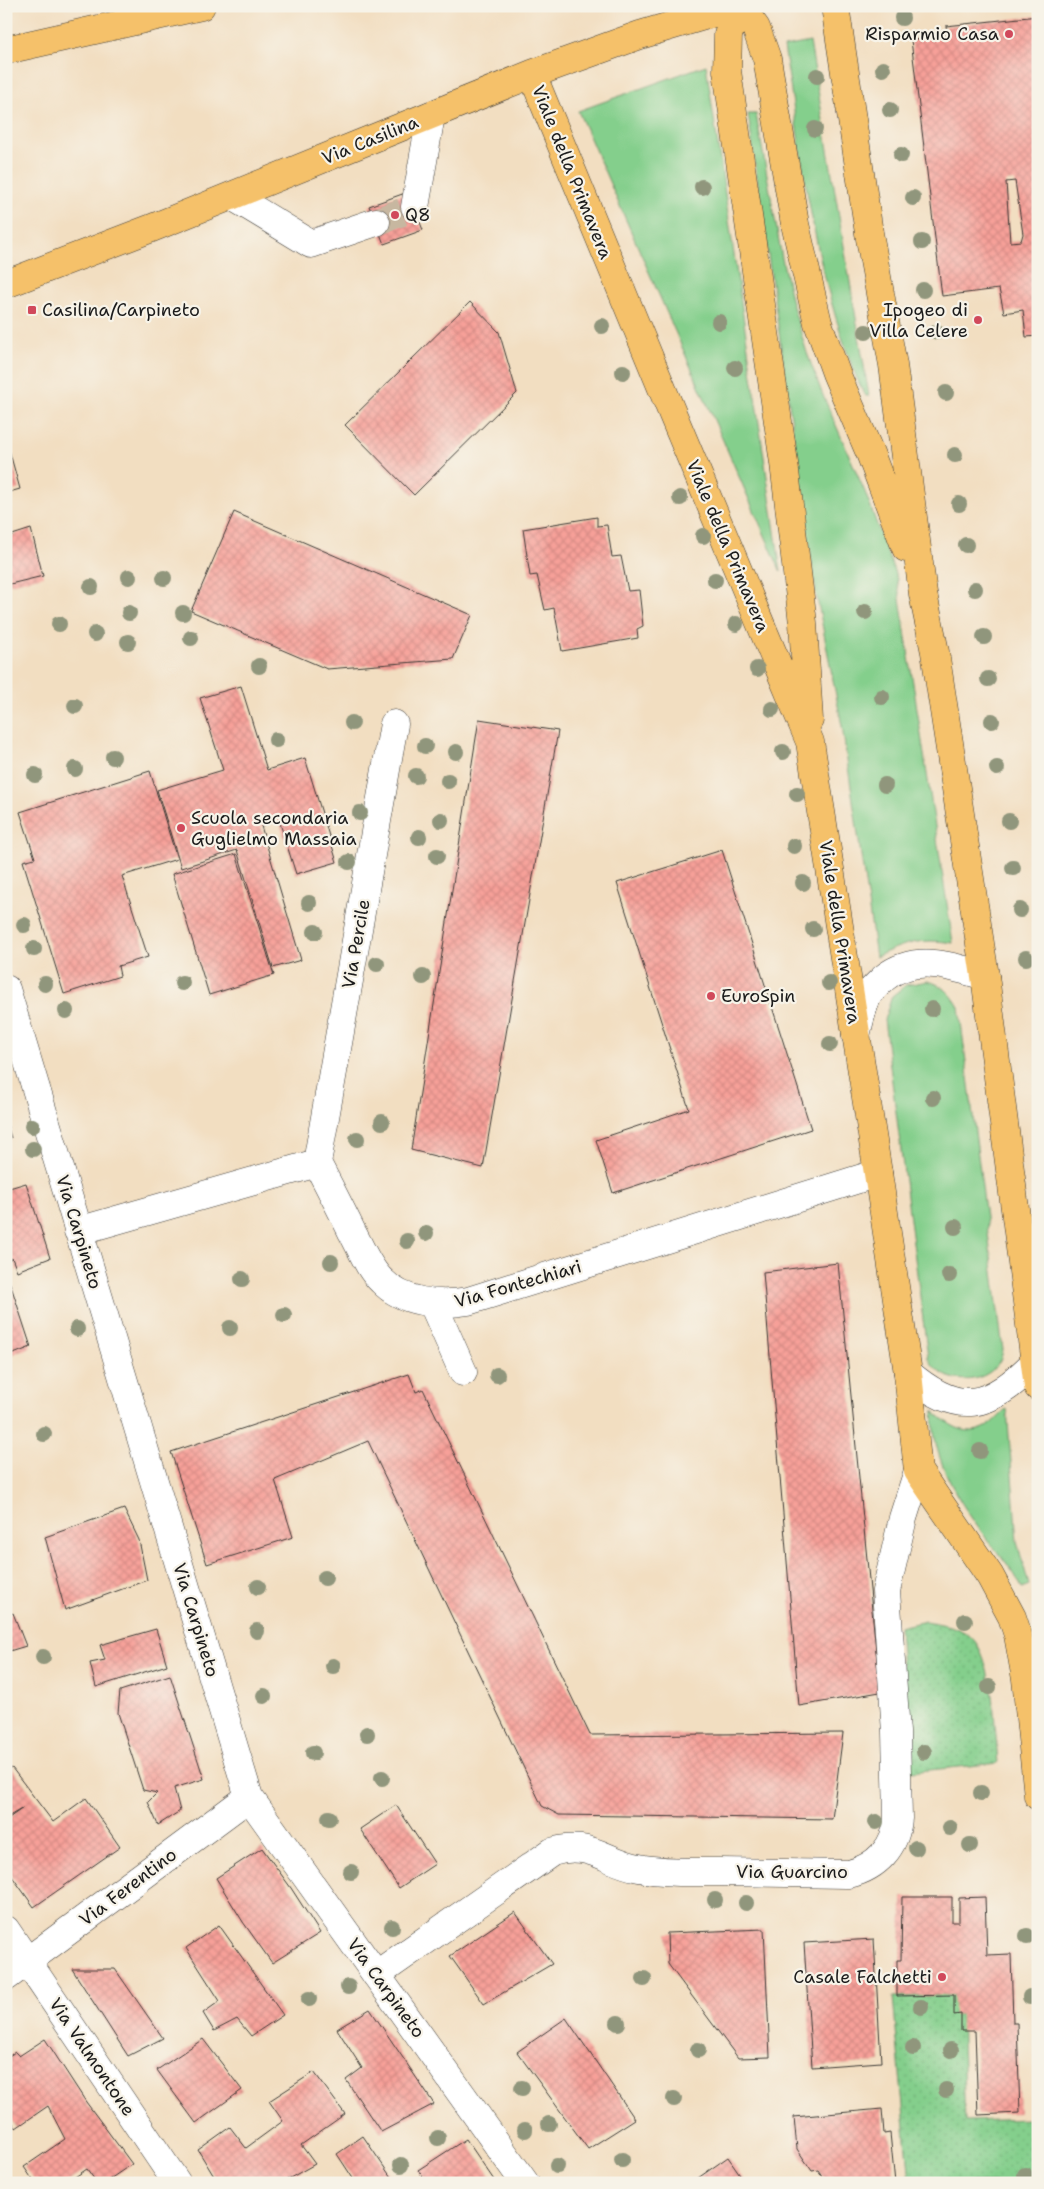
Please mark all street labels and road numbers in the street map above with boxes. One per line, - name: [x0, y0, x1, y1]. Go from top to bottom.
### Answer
- street label: Viale della Primavera: [526, 81, 618, 263]
- street label: Via Casilina: [318, 110, 422, 170]
- street label: Viale della Primavera: [681, 456, 775, 636]
- street label: Viale della Primavera: [814, 838, 866, 1026]
- street label: Via Percile: [336, 897, 376, 991]
- street label: Via Carpineto: [50, 1172, 108, 1292]
- street label: Via Fontechiari: [452, 1254, 584, 1314]
- street label: Via Carpineto: [167, 1560, 225, 1680]
- street label: Via Ferentino: [74, 1843, 182, 1931]
- street label: Via Guarcino: [736, 1860, 848, 1884]
- street label: Via Carpineto: [342, 1933, 430, 2043]
- street label: Via Valmontone: [43, 1993, 141, 2121]

